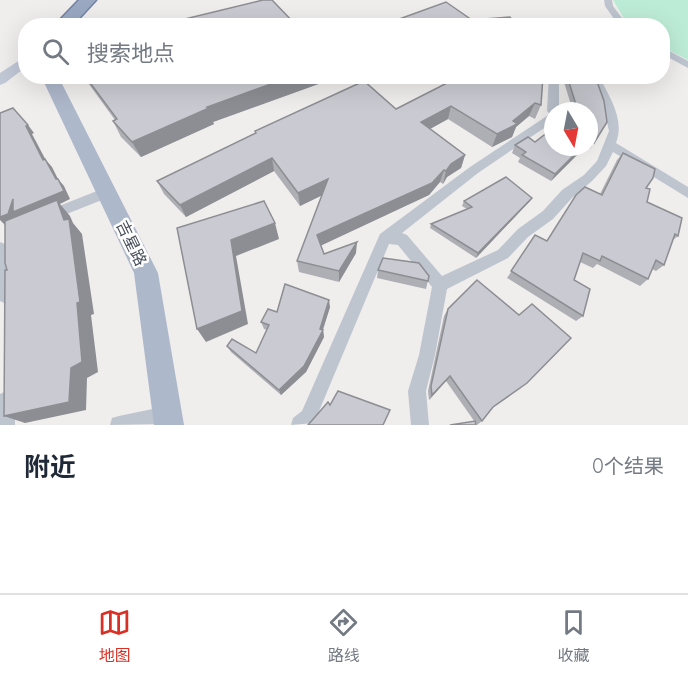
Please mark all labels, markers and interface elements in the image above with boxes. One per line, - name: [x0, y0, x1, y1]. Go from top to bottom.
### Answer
- search box: [18, 18, 670, 84]
- icon: search: [39, 35, 72, 68]
- text: 搜索地点: [87, 39, 175, 67]
- north arrow: [544, 102, 598, 156]
- street label: 吉星路: [112, 217, 152, 269]
- text: 附近: [24, 450, 76, 483]
- text: 0个结果: [592, 453, 664, 478]
- tab: 地图: [98, 606, 131, 666]
- tab: 路线: [327, 606, 360, 666]
- tab: 收藏: [557, 606, 590, 666]

